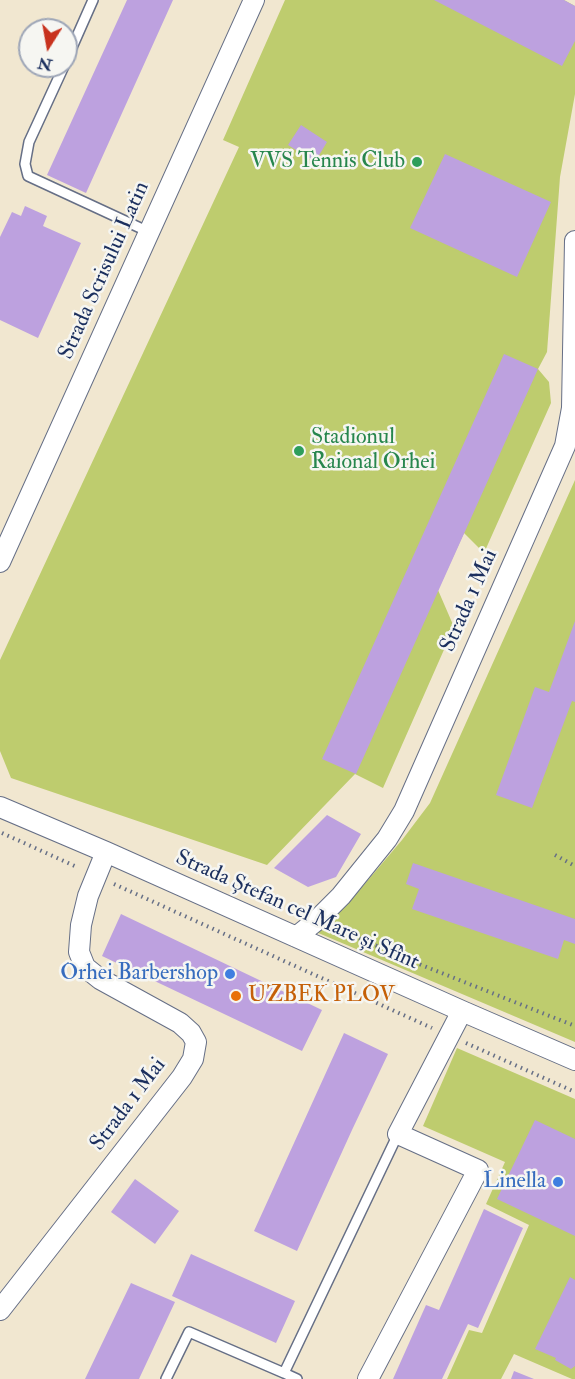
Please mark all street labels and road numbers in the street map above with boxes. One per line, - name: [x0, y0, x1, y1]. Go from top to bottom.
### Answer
- street label: Strada Scrisului Latin: [54, 178, 156, 364]
- street label: Strada 1 Mai: [436, 546, 504, 656]
- street label: Strada Ștefan cel Mare și Sfînt: [171, 845, 423, 977]
- street label: Strada 1 Mai: [85, 1053, 173, 1157]

